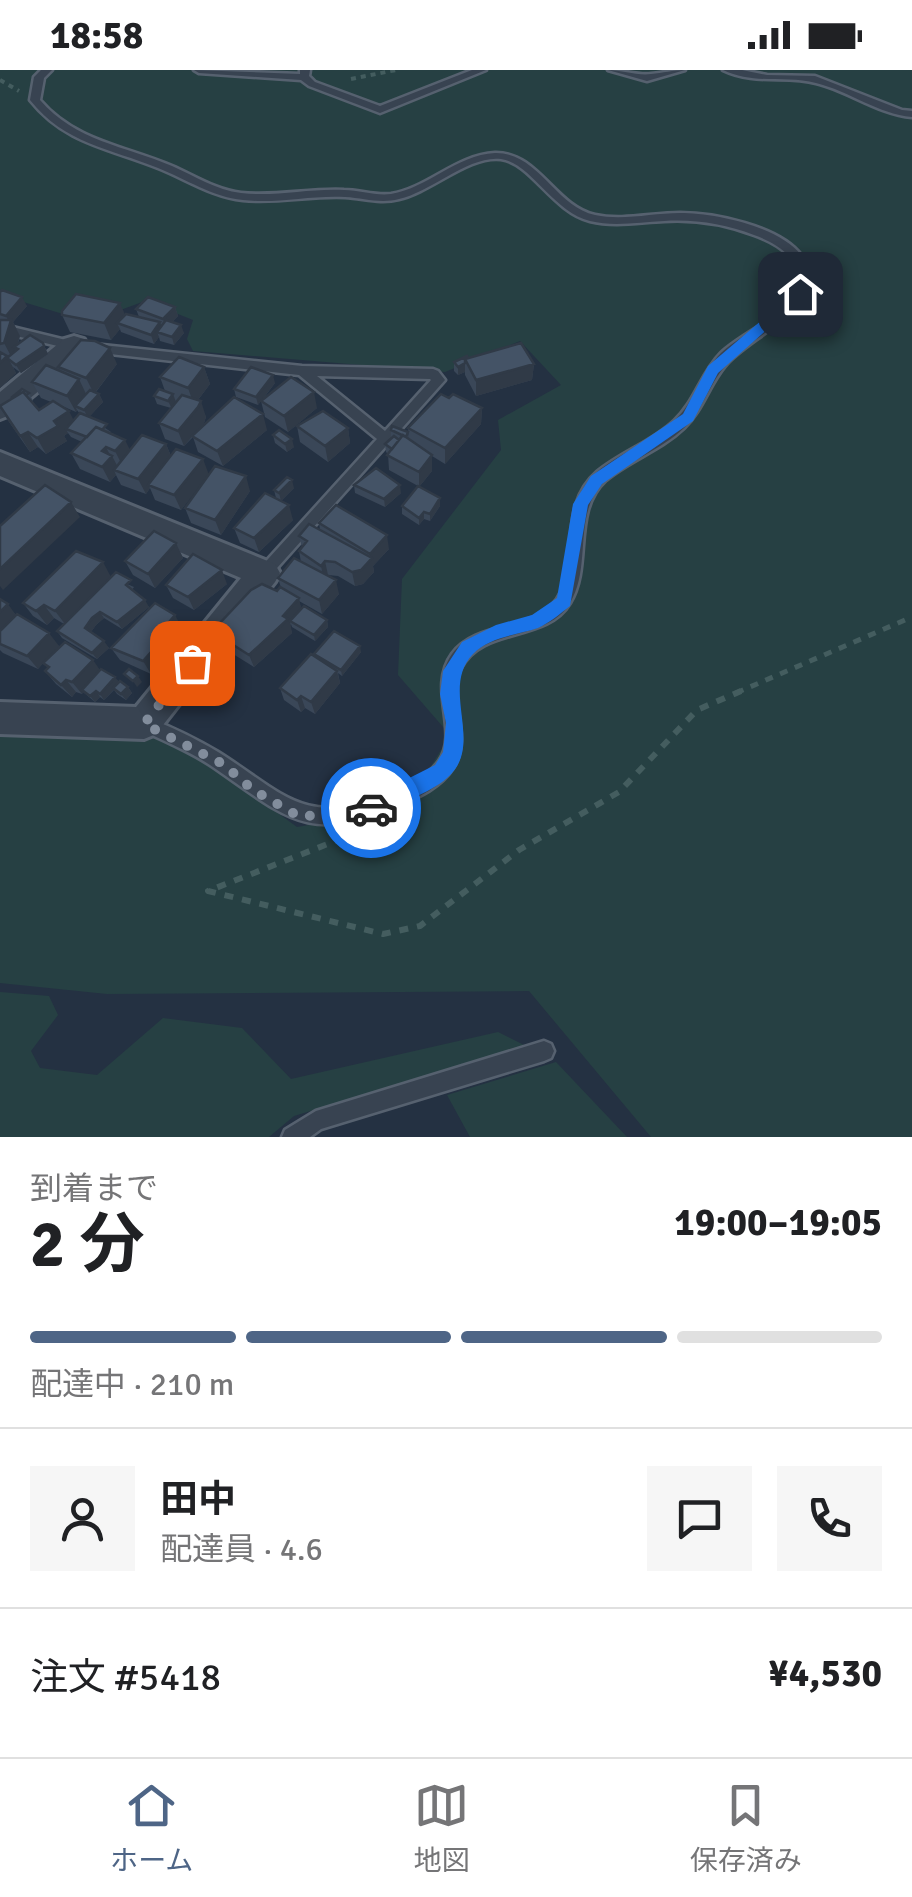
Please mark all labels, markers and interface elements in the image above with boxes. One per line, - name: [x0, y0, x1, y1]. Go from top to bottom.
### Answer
- text: 18:58: [50, 12, 143, 59]
- pin: [758, 252, 843, 337]
- icon: home: [773, 267, 828, 322]
- pin: [150, 621, 235, 706]
- icon: bag: [165, 636, 220, 691]
- courier: [321, 758, 421, 858]
- icon: car: [344, 781, 399, 836]
- text: 到着まで: [30, 1169, 158, 1208]
- text: 19:00–19:05: [674, 1199, 882, 1246]
- text: 2 分: [30, 1205, 144, 1285]
- text: 配達中 · 210 m: [30, 1365, 234, 1404]
- button: person: [30, 1466, 135, 1571]
- button: chat: [647, 1466, 752, 1571]
- button: phone: [777, 1466, 882, 1571]
- text: 田中: [160, 1476, 236, 1523]
- text: 配達員 · 4.6: [160, 1530, 323, 1569]
- text: ¥4,530: [768, 1650, 882, 1697]
- text: 注文 #5418: [30, 1654, 221, 1701]
- tab: ホーム: [110, 1778, 193, 1878]
- tab: 地図: [414, 1778, 470, 1878]
- tab: 保存済み: [690, 1778, 802, 1878]

